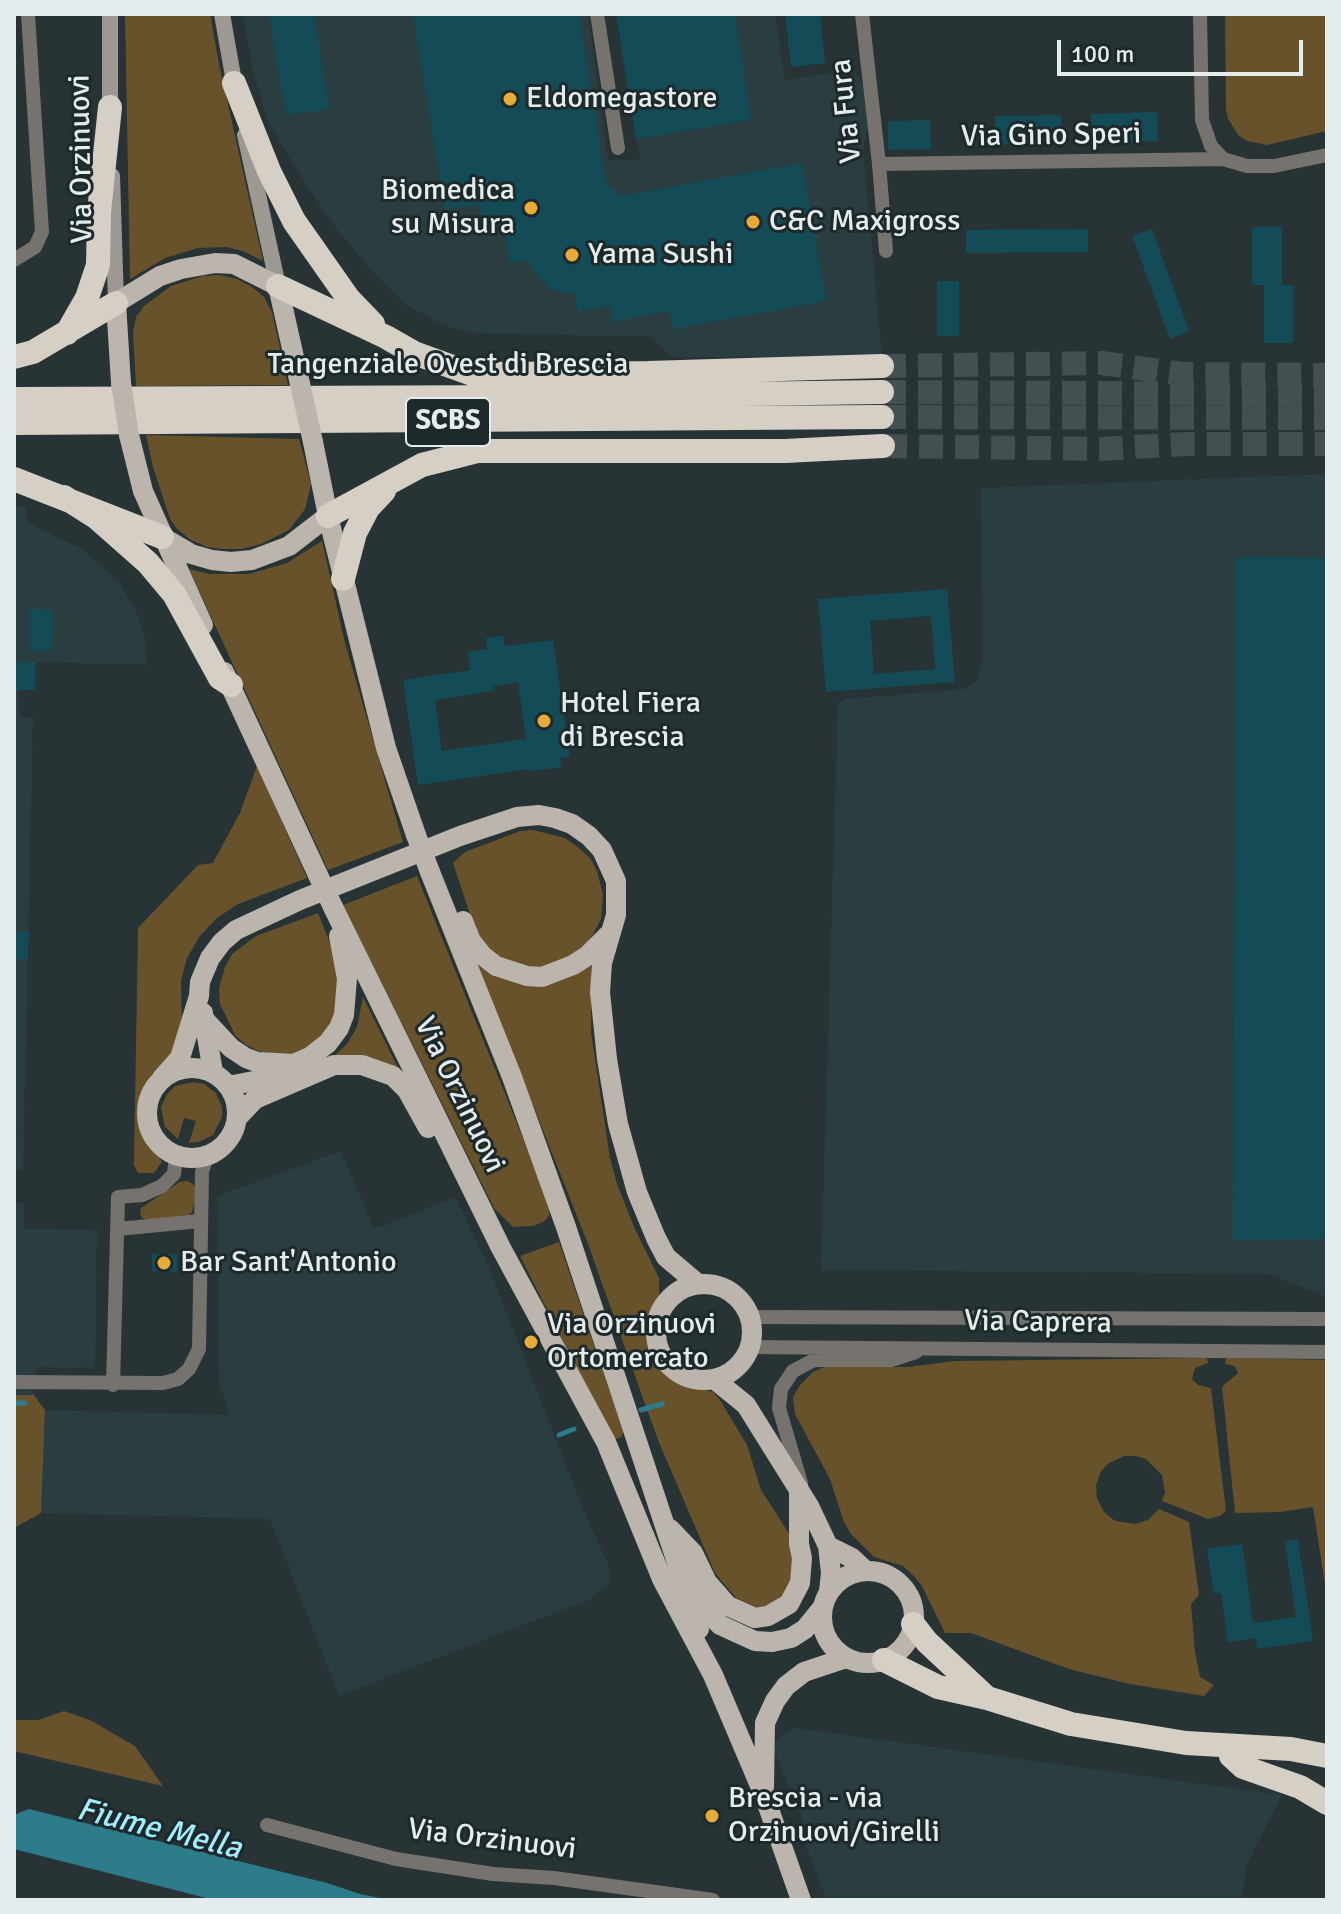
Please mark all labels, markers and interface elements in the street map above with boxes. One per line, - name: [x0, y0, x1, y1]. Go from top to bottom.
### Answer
- scale bar: [1061, 24, 1307, 74]
- text: 100 m: [1071, 39, 1134, 69]
- street label: Via Fura: [824, 57, 870, 165]
- street label: Via Orzinuovi: [63, 74, 101, 244]
- place label: Eldomegastore: [526, 81, 718, 117]
- marker: Eldomegastore: [501, 90, 519, 108]
- street label: Via Gino Speri: [960, 116, 1142, 156]
- place label: Biomedica su Misura: [381, 173, 515, 244]
- marker: Biomedica su Misura: [522, 199, 540, 217]
- place label: C&C Maxigross: [769, 204, 960, 240]
- marker: C&C Maxigross: [744, 213, 762, 231]
- place label: Yama Sushi: [588, 237, 733, 273]
- marker: Yama Sushi: [563, 246, 581, 264]
- street label: Tangenziale Ovest di Brescia: [267, 347, 629, 383]
- road number: SCBS: [406, 398, 490, 446]
- place label: Hotel Fiera di Brescia: [560, 686, 701, 756]
- marker: Hotel Fiera di Brescia: [535, 712, 553, 730]
- street label: Via Orzinuovi: [406, 1011, 512, 1179]
- place label: Bar Sant'Antonio: [180, 1245, 397, 1281]
- marker: Bar Sant'Antonio: [155, 1254, 173, 1272]
- street label: Via Caprera: [964, 1304, 1112, 1342]
- place label: Via Orzinuovi Ortomercato: [547, 1307, 716, 1378]
- marker: Via Orzinuovi Ortomercato: [522, 1333, 540, 1351]
- place label: Brescia - via Orzinuovi/Girelli: [728, 1781, 940, 1852]
- water label: Fiume Mella: [73, 1791, 245, 1869]
- marker: Brescia - via Orzinuovi/Girelli: [703, 1807, 721, 1825]
- street label: Via Orzinuovi: [406, 1812, 578, 1868]

